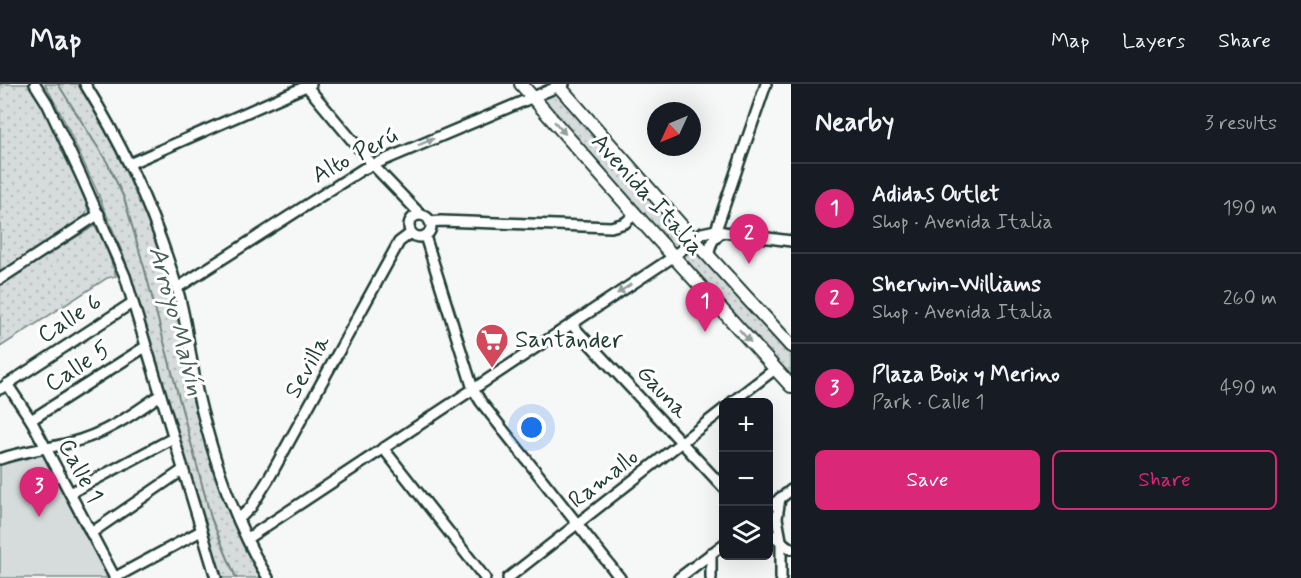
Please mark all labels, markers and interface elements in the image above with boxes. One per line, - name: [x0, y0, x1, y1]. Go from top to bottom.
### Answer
- text: Map: [30, 23, 81, 60]
- text: Map: [1051, 27, 1089, 55]
- text: Layers: [1122, 27, 1185, 55]
- text: Share: [1218, 27, 1271, 55]
- north arrow: [647, 102, 701, 156]
- text: Nearby: [815, 106, 894, 140]
- text: 3 results: [1205, 110, 1277, 137]
- street label: Alto Perú: [307, 120, 403, 191]
- one-way arrow: [553, 120, 566, 136]
- street label: Avenida Italia: [584, 127, 710, 263]
- one-way arrow: [417, 137, 435, 146]
- text: Adidas Outlet: [872, 181, 1000, 209]
- text: 1: [830, 195, 839, 222]
- text: 190 m: [1223, 195, 1277, 222]
- text: Shop · Avenida Italia: [872, 209, 1053, 236]
- pin: 2: [730, 214, 768, 264]
- water label: Arroyo Malvín: [140, 242, 212, 400]
- text: Sherwin-Williams: [872, 271, 1041, 299]
- pin: 1: [686, 282, 724, 332]
- one-way arrow: [616, 283, 632, 294]
- text: 2: [830, 285, 839, 312]
- text: 260 m: [1223, 285, 1277, 312]
- street label: Calle 6: [32, 287, 108, 351]
- text: Shop · Avenida Italia: [872, 299, 1053, 326]
- supermarket icon: Santander: [474, 322, 510, 369]
- place label: Santander: [515, 325, 624, 356]
- street label: Sevilla: [278, 329, 338, 404]
- one-way arrow: [738, 329, 752, 344]
- street label: Calle 5: [39, 334, 117, 400]
- street label: Gauna: [629, 358, 695, 426]
- text: Plaza Boix y Merino: [872, 361, 1060, 389]
- text: 3: [830, 375, 839, 402]
- text: 490 m: [1220, 375, 1277, 402]
- text: Park · Calle 1: [872, 389, 985, 416]
- map controls: [719, 398, 773, 560]
- button: +: [719, 398, 773, 452]
- your location: [517, 413, 546, 442]
- street label: Calle 1: [50, 433, 110, 509]
- street label: Ramallo: [563, 442, 645, 516]
- button: Save: [815, 450, 1040, 510]
- button: Share: [1052, 450, 1277, 510]
- button: −: [719, 452, 773, 506]
- pin: 3: [20, 468, 58, 517]
- button: layers: [719, 506, 773, 560]

